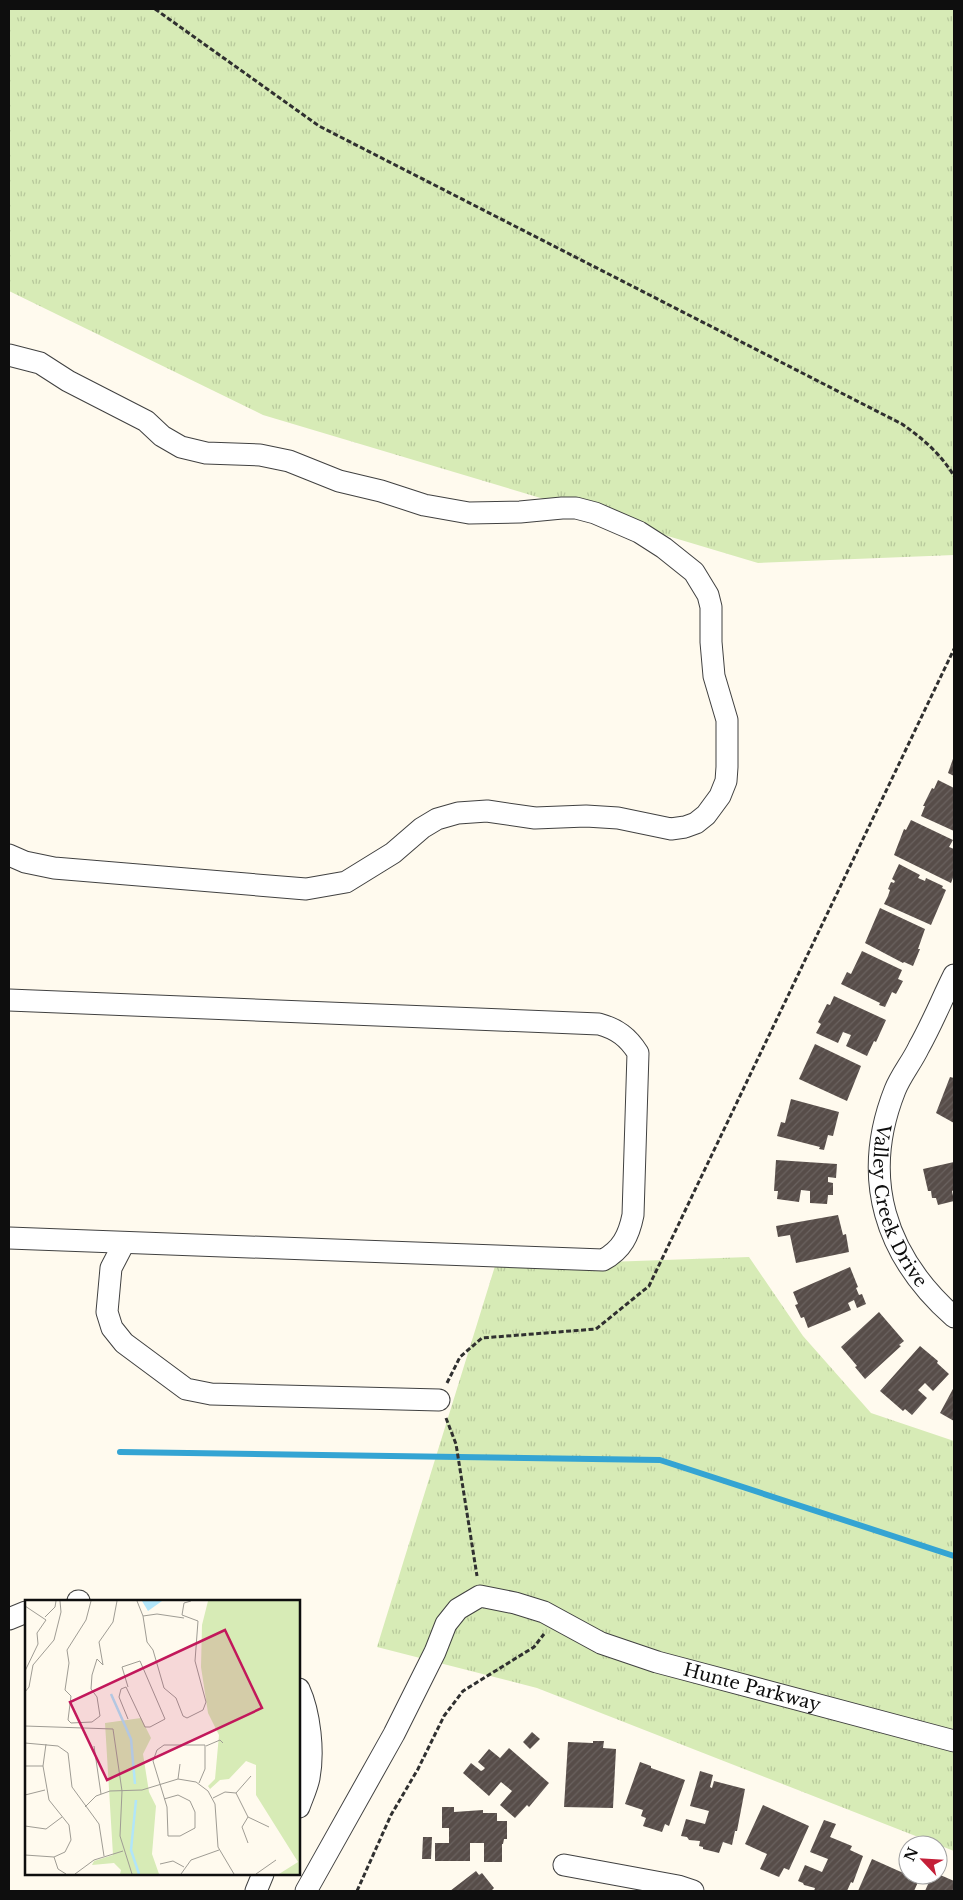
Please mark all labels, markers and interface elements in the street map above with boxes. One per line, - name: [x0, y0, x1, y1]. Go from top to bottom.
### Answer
- street label: Valley Creek Drive: [868, 1121, 932, 1292]
- inset map: [25, 1600, 300, 1875]
- street label: Hunte Parkway: [681, 1659, 824, 1716]
- north arrow: [898, 1835, 948, 1885]
- text: N: [900, 1845, 922, 1864]

